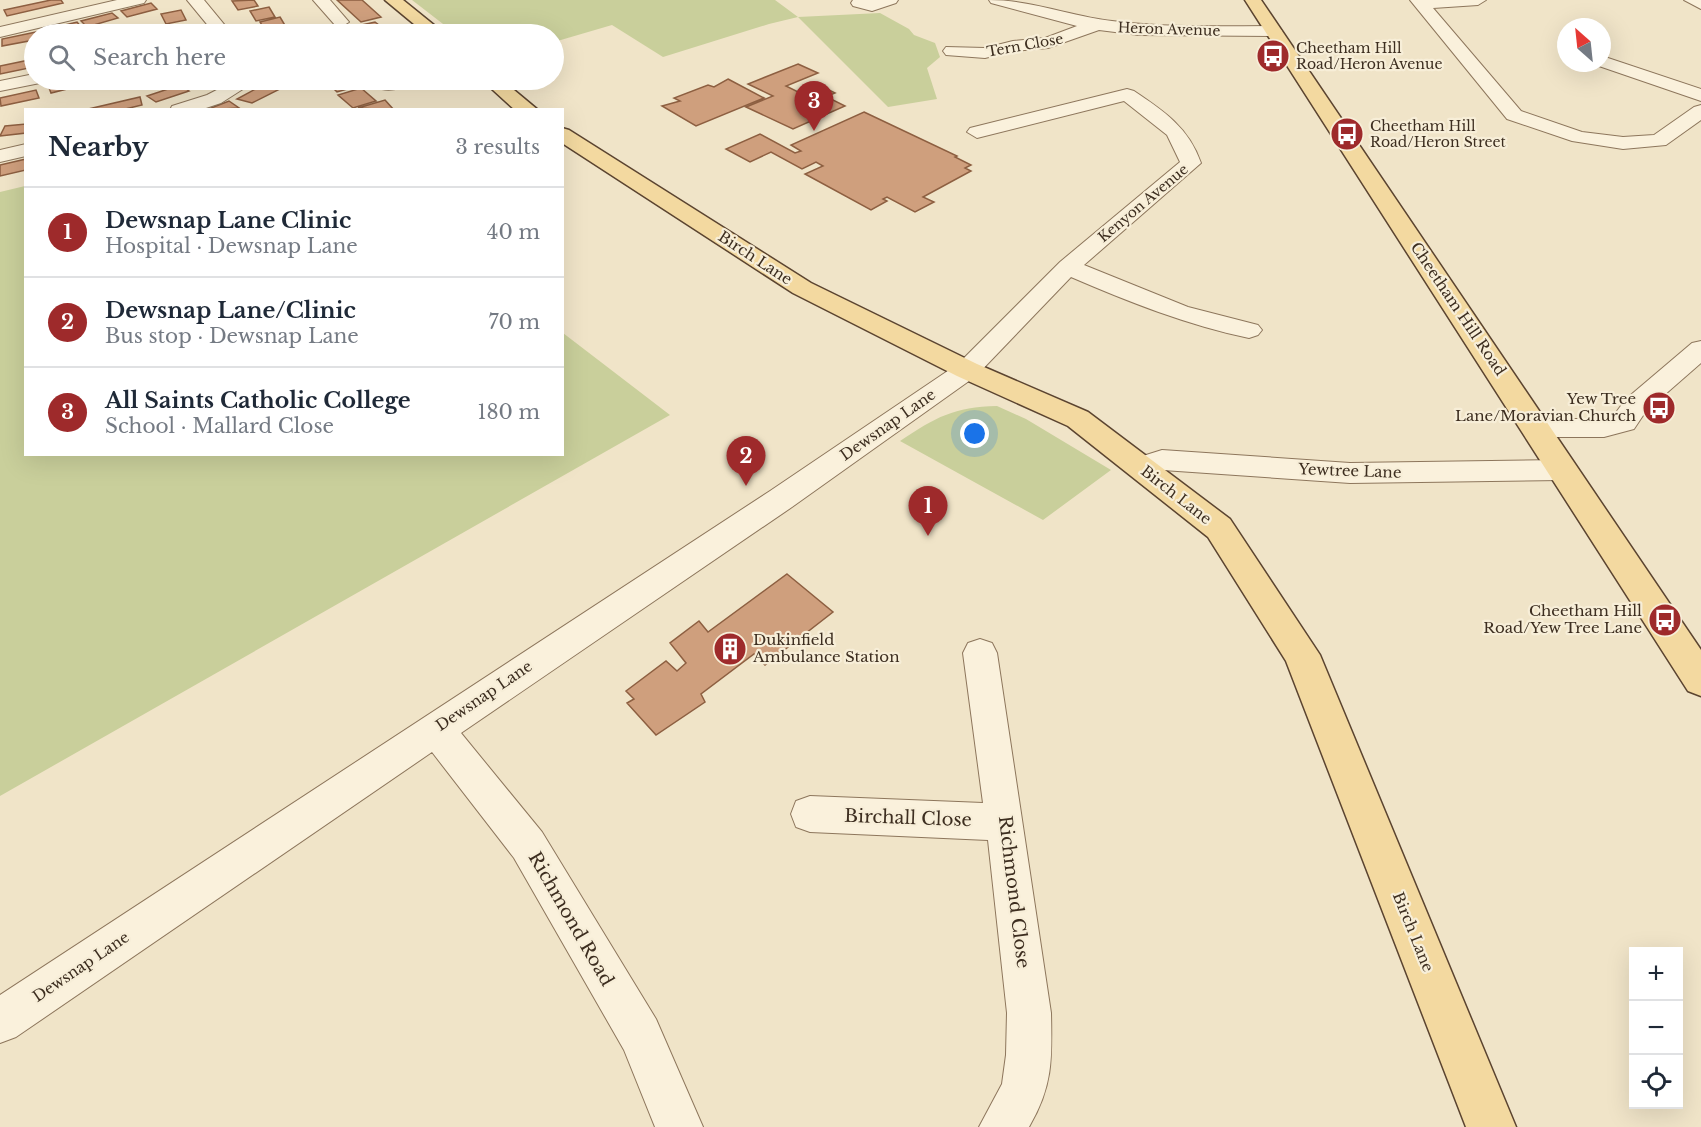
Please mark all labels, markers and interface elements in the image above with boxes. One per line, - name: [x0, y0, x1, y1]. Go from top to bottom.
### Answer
- street label: Heron Avenue: [1117, 18, 1221, 40]
- north arrow: [1557, 18, 1611, 72]
- search box: [24, 24, 564, 90]
- street label: Tern Close: [985, 29, 1065, 61]
- bus stop icon: Cheetham Hill Road/Heron Avenue: [1255, 38, 1291, 74]
- place label: Cheetham Hill Road/Heron Avenue: [1296, 39, 1442, 73]
- icon: search: [45, 41, 78, 74]
- text: Search here: [93, 44, 226, 71]
- pin: 3: [794, 82, 834, 131]
- bus stop icon: Cheetham Hill Road/Heron Street: [1329, 116, 1365, 152]
- place label: Cheetham Hill Road/Heron Street: [1370, 117, 1506, 151]
- text: Nearby: [48, 131, 149, 163]
- text: 3 results: [456, 135, 540, 159]
- street label: Kenyon Avenue: [1094, 160, 1192, 246]
- text: Dewsnap Lane Clinic: [105, 207, 351, 234]
- text: 1: [63, 220, 72, 244]
- text: 40 m: [487, 220, 540, 244]
- street label: Birch Lane: [715, 227, 796, 289]
- text: Hospital · Dewsnap Lane: [105, 234, 358, 258]
- street label: Cheetham Hill Road: [1407, 238, 1510, 379]
- text: Dewsnap Lane/Clinic: [105, 297, 356, 324]
- text: 2: [61, 310, 74, 334]
- text: 70 m: [488, 310, 540, 334]
- text: Bus stop · Dewsnap Lane: [105, 324, 359, 348]
- street label: Dewsnap Lane: [836, 385, 939, 465]
- text: All Saints Catholic College: [105, 387, 411, 414]
- place label: Yew Tree Lane/Moravian Church: [1455, 389, 1636, 425]
- bus stop icon: Yew Tree Lane/Moravian Church: [1641, 390, 1677, 426]
- text: 3: [61, 400, 74, 424]
- text: 180 m: [477, 400, 540, 424]
- text: School · Mallard Close: [105, 414, 334, 438]
- your location: [960, 419, 989, 448]
- pin: 2: [726, 436, 766, 486]
- street label: Yewtree Lane: [1297, 459, 1402, 482]
- street label: Birch Lane: [1137, 461, 1215, 528]
- pin: 1: [908, 486, 948, 536]
- place label: Cheetham Hill Road/Yew Tree Lane: [1483, 601, 1642, 637]
- bus stop icon: Cheetham Hill Road/Yew Tree Lane: [1647, 602, 1683, 638]
- place label: Dukinfield Ambulance Station: [752, 630, 900, 666]
- building icon: Dukinfield Ambulance Station: [712, 631, 748, 667]
- street label: Dewsnap Lane: [432, 656, 536, 735]
- street label: Birchall Close: [844, 805, 972, 831]
- street label: Richmond Close: [994, 814, 1034, 970]
- street label: Richmond Road: [524, 848, 618, 990]
- street label: Birch Lane: [1389, 889, 1438, 975]
- street label: Dewsnap Lane: [29, 927, 133, 1006]
- map controls: [1629, 947, 1683, 1109]
- button: +: [1629, 947, 1683, 1001]
- button: −: [1629, 1001, 1683, 1055]
- button: locate: [1629, 1055, 1683, 1109]

